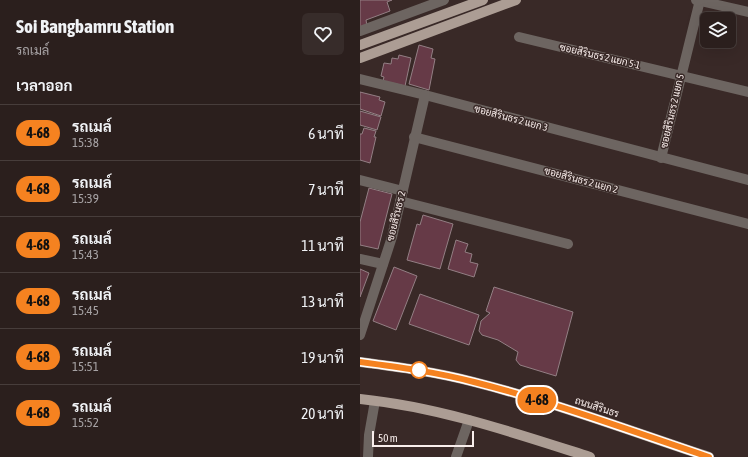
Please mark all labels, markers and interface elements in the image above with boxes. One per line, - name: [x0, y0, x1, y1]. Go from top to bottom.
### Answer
- map controls: [700, 12, 736, 48]
- button: layers: [700, 12, 736, 48]
- button: heart: [302, 13, 344, 55]
- text: Soi Bangbamru Station: [16, 15, 174, 37]
- street label: ซอยสิรินธร 2 แยก 5-1: [559, 41, 642, 71]
- text: รถเมล์: [16, 43, 49, 58]
- street label: ซอยสิรินธร 2 แยก 5: [658, 73, 686, 149]
- text: เวลาออก: [16, 77, 73, 94]
- street label: ซอยสิรินธร 2 แยก 3: [473, 103, 549, 133]
- text: รถเมล์: [72, 118, 112, 135]
- text: 4-68: [26, 125, 50, 141]
- text: 6 นาที: [308, 125, 344, 142]
- text: 15:38: [72, 135, 99, 150]
- street label: ซอยสิรินธร 2 แยก 2: [543, 165, 619, 195]
- text: รถเมล์: [72, 174, 112, 191]
- text: 4-68: [26, 181, 50, 197]
- text: 7 นาที: [308, 181, 344, 198]
- street label: ซอยสิรินธร 2: [384, 190, 408, 242]
- text: 15:39: [72, 191, 99, 206]
- text: รถเมล์: [72, 230, 112, 247]
- text: 4-68: [26, 237, 50, 253]
- text: 11 นาที: [301, 237, 344, 254]
- text: 15:43: [72, 247, 99, 262]
- text: รถเมล์: [72, 286, 112, 303]
- text: 4-68: [26, 293, 50, 309]
- text: 13 นาที: [301, 293, 344, 310]
- text: 15:45: [72, 303, 99, 318]
- text: รถเมล์: [72, 342, 112, 359]
- text: 4-68: [26, 349, 50, 365]
- text: 19 นาที: [301, 349, 344, 366]
- text: 15:51: [72, 359, 99, 374]
- unlabelled marker: [410, 361, 428, 379]
- line badge: 4-68: [509, 387, 565, 413]
- text: 4-68: [525, 392, 549, 408]
- street label: ถนนสิรินธร: [574, 395, 621, 419]
- text: รถเมล์: [72, 398, 112, 415]
- text: 4-68: [26, 405, 50, 421]
- text: 20 นาที: [301, 405, 344, 422]
- text: 15:52: [72, 415, 99, 430]
- scale bar: [372, 429, 474, 448]
- text: 50 m: [378, 432, 398, 444]

